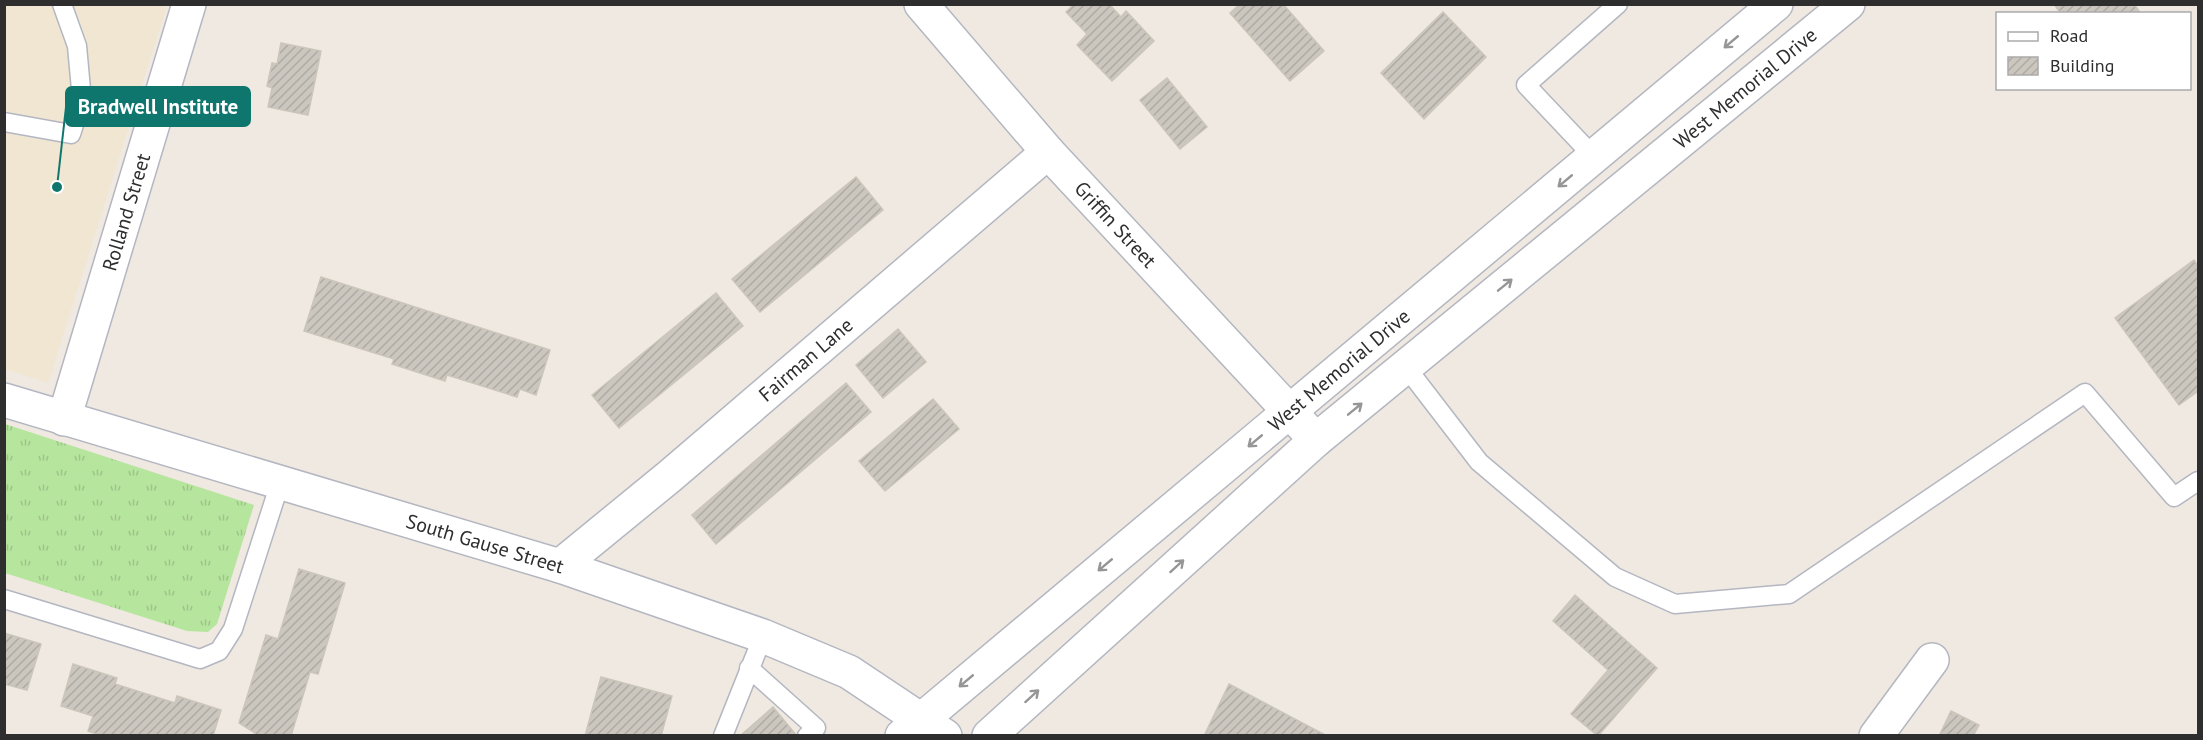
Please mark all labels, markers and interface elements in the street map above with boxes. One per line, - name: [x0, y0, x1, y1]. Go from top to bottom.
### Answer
- legend: [1996, 12, 2191, 90]
- street label: West Memorial Drive: [1668, 22, 1822, 155]
- text: Road: [2050, 24, 2088, 47]
- one-way arrow: [1724, 35, 1739, 49]
- text: Building: [2050, 54, 2114, 77]
- callout: Bradwell Institute: [66, 87, 250, 126]
- text: Bradwell Institute: [78, 93, 238, 120]
- street label: Rolland Street: [96, 150, 156, 274]
- one-way arrow: [1558, 174, 1573, 188]
- street label: Griffin Street: [1069, 176, 1162, 273]
- one-way arrow: [1497, 279, 1513, 292]
- street label: West Memorial Drive: [1263, 303, 1415, 437]
- street label: Fairman Lane: [753, 312, 858, 407]
- one-way arrow: [1346, 402, 1362, 415]
- one-way arrow: [1247, 434, 1263, 447]
- street label: South Gause Street: [403, 508, 567, 579]
- one-way arrow: [1097, 559, 1113, 572]
- one-way arrow: [1169, 559, 1184, 573]
- one-way arrow: [959, 674, 974, 688]
- one-way arrow: [1024, 689, 1039, 703]

